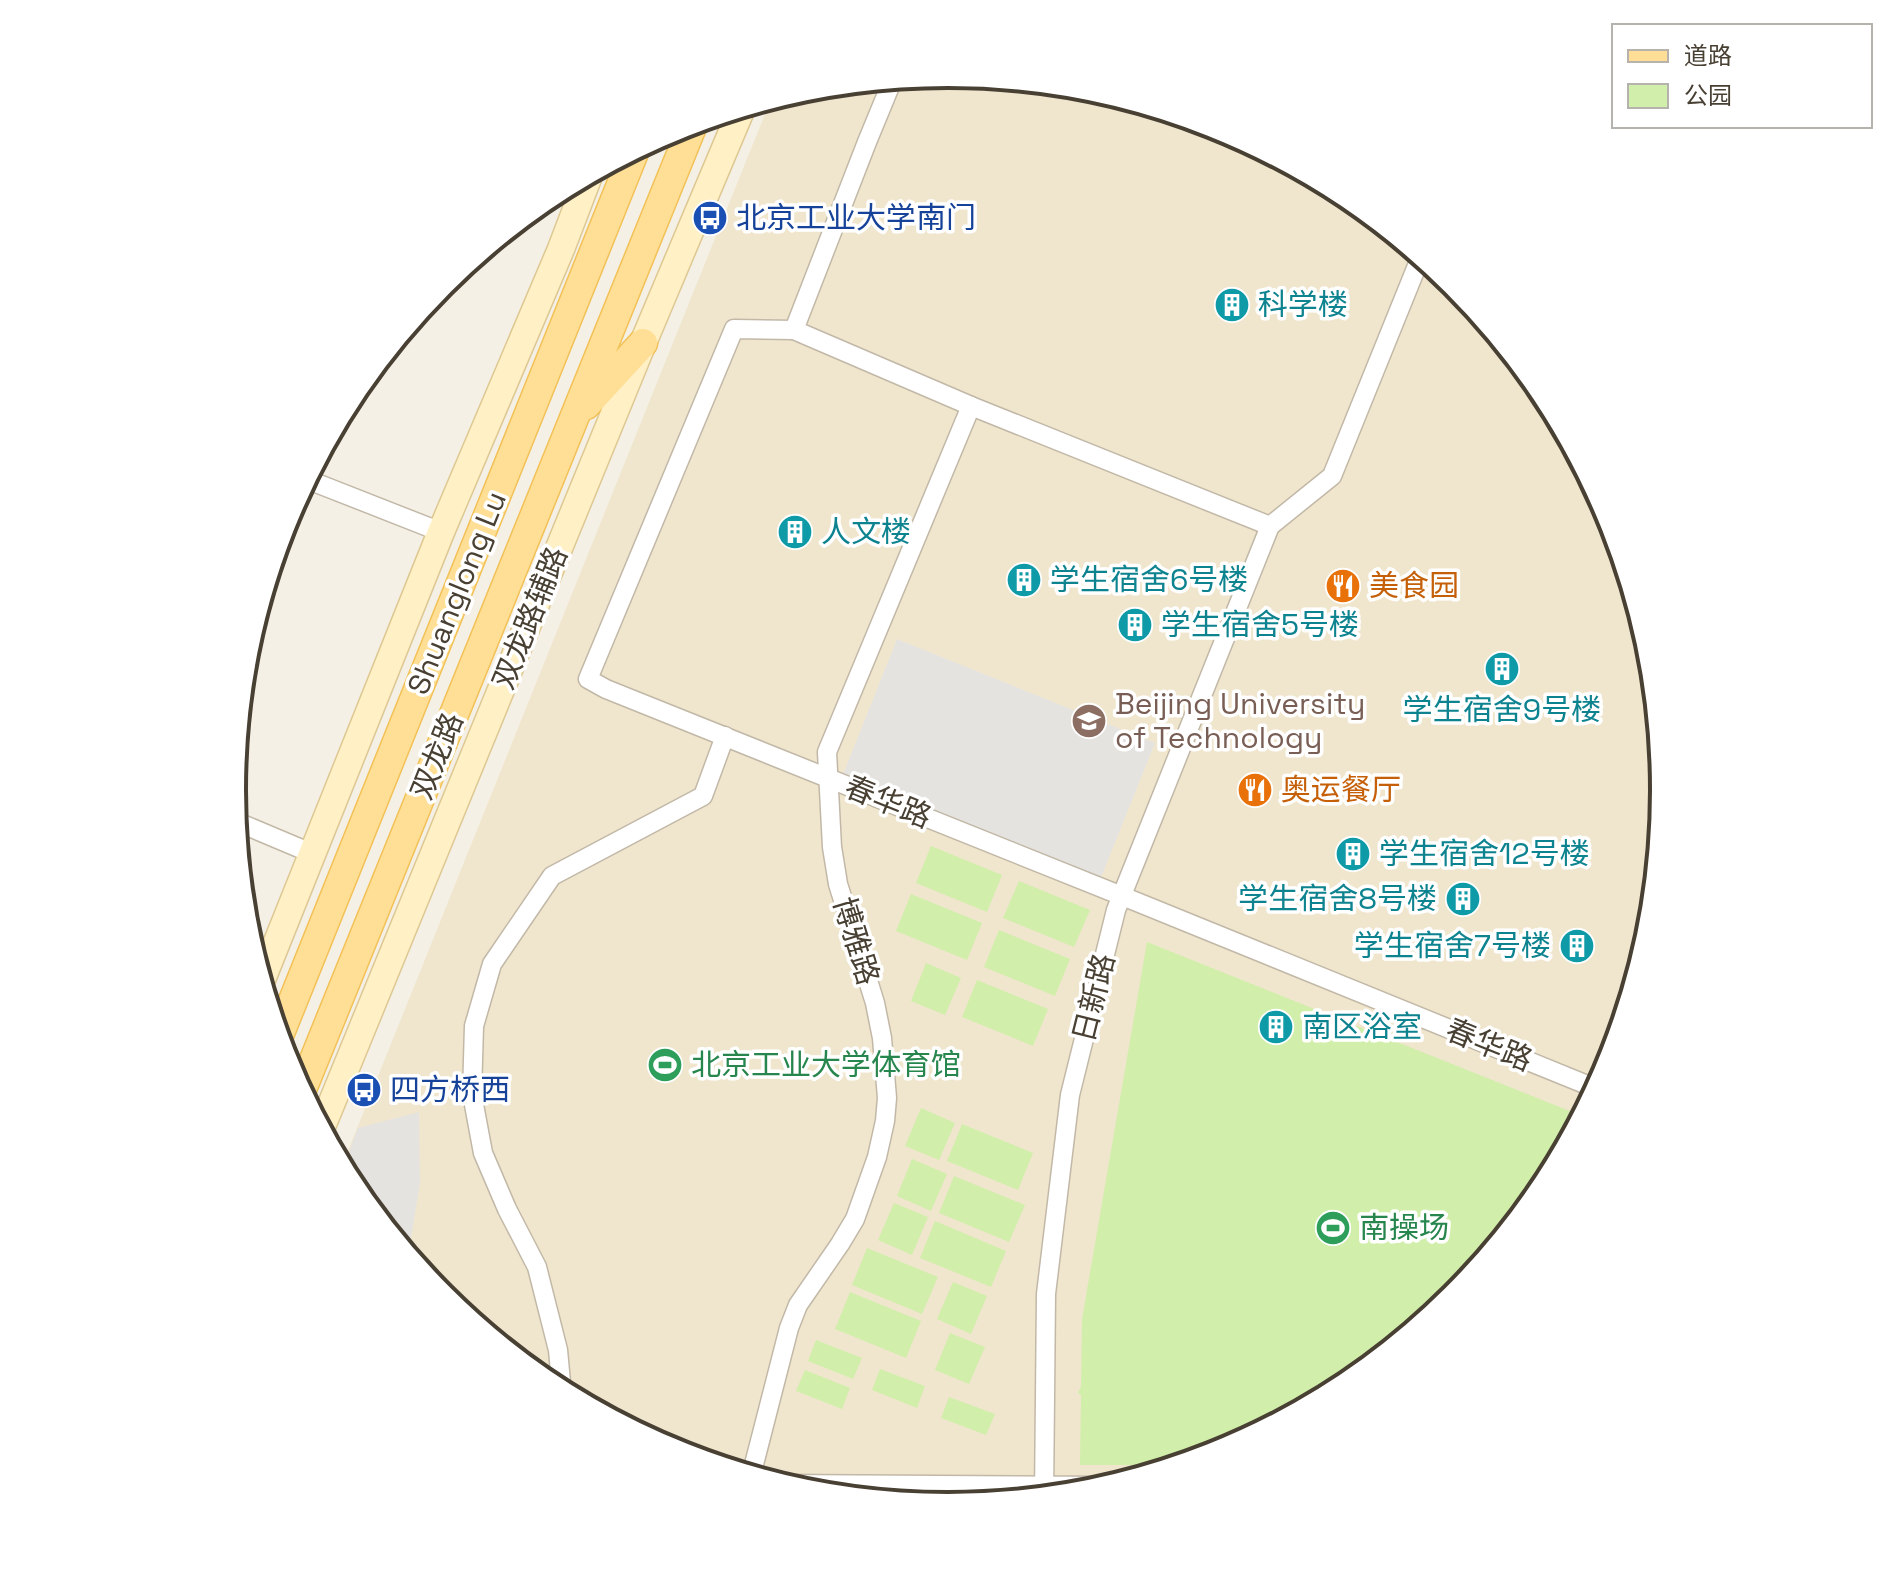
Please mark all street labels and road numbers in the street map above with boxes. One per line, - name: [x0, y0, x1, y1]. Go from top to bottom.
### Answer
- street label: Shuanglong Lu: [398, 486, 515, 700]
- street label: 双龙路辅路: [483, 541, 576, 695]
- street label: 双龙路: [402, 707, 471, 805]
- street label: 春华路: [839, 767, 937, 836]
- street label: 博雅路: [825, 892, 888, 990]
- street label: 日新路: [1064, 949, 1123, 1046]
- street label: 春华路: [1440, 1010, 1538, 1079]

